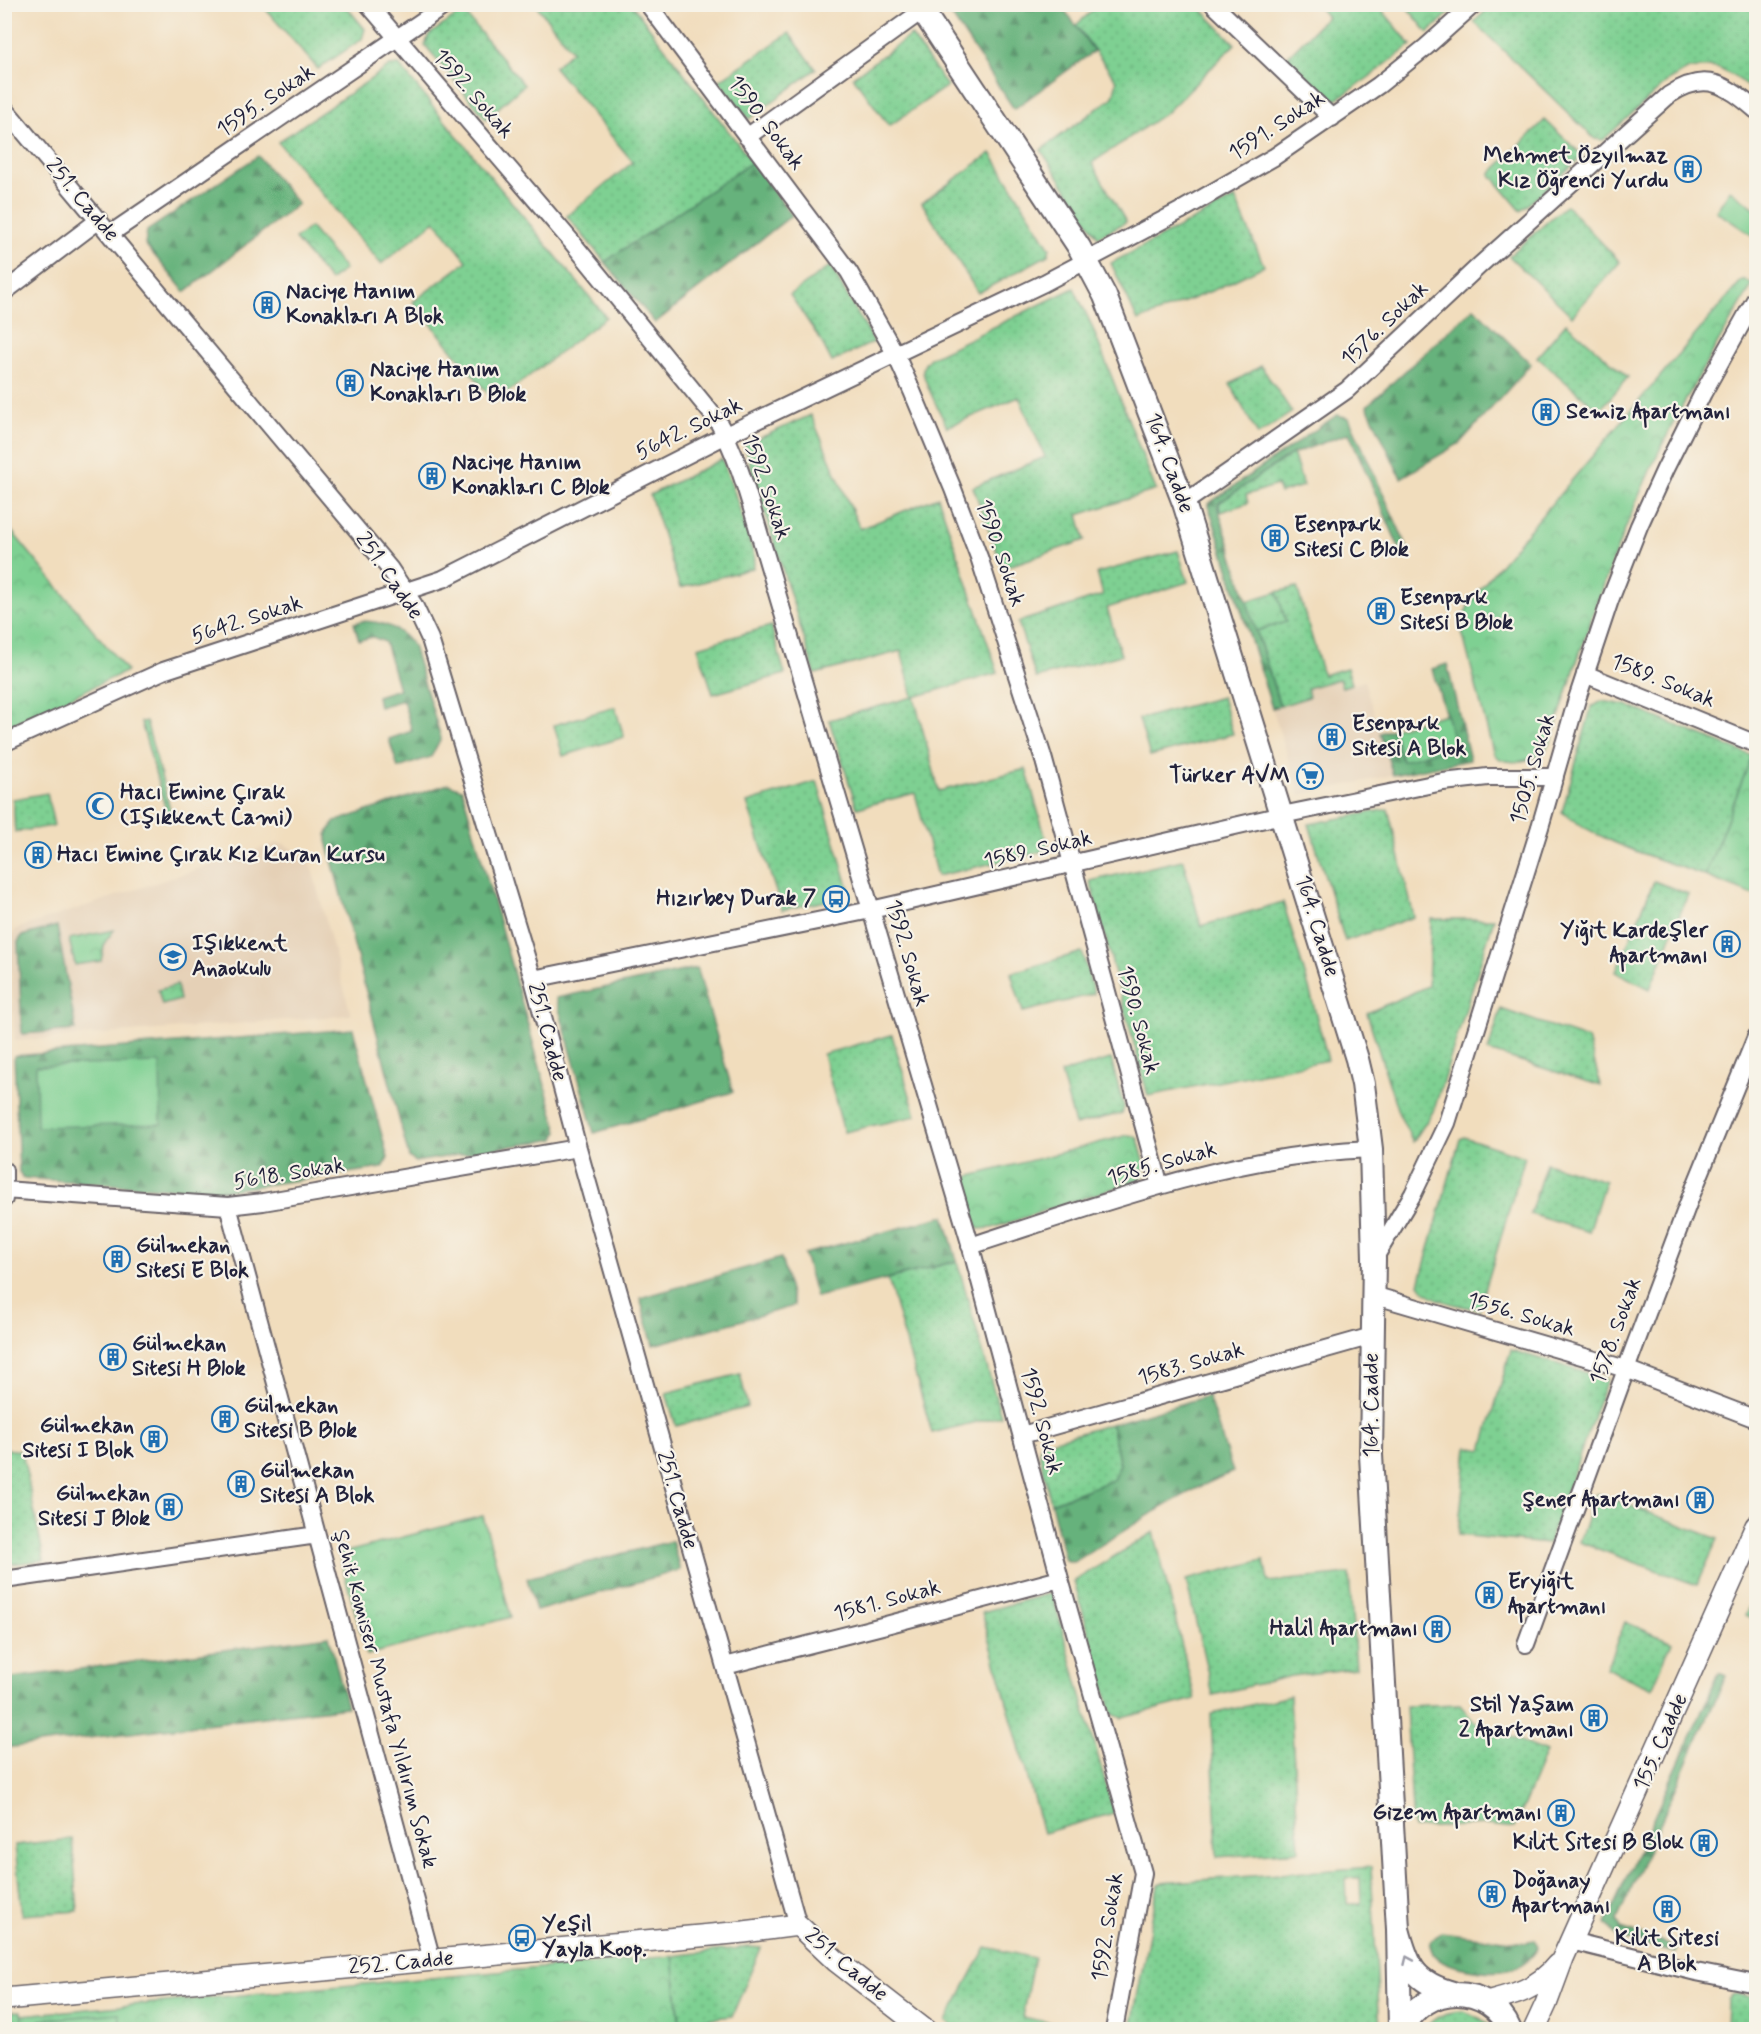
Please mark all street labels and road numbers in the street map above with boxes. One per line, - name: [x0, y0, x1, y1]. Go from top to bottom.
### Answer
- street label: 1592. Sokak: [426, 43, 520, 145]
- street label: 1595. Sokak: [212, 58, 321, 144]
- street label: 1590. Sokak: [721, 70, 811, 176]
- street label: 1591. Sokak: [1224, 84, 1330, 167]
- street label: 251. Cadde: [39, 152, 125, 248]
- street label: 1576. Sokak: [1335, 275, 1435, 373]
- street label: 5642. Sokak: [631, 391, 747, 467]
- street label: 164. Cadde: [1138, 409, 1200, 517]
- street label: 1592. Sokak: [735, 430, 797, 544]
- street label: 1590. Sokak: [969, 496, 1031, 610]
- street label: 251. Cadde: [349, 527, 429, 625]
- street label: 5642. Sokak: [188, 589, 306, 651]
- street label: 1589. Sokak: [1607, 647, 1720, 715]
- street label: 1505. Sokak: [1504, 710, 1562, 828]
- street label: 1589. Sokak: [981, 824, 1095, 876]
- street label: 164. Cadde: [1288, 872, 1346, 980]
- street label: 1592. Sokak: [878, 896, 936, 1010]
- street label: 1590. Sokak: [1110, 962, 1166, 1078]
- street label: 251. Cadde: [520, 980, 574, 1084]
- street label: 1585. Sokak: [1104, 1135, 1220, 1193]
- street label: 5618. Sokak: [231, 1151, 347, 1197]
- street label: 1578. Sokak: [1584, 1273, 1648, 1389]
- street label: 1556. Sokak: [1464, 1286, 1578, 1344]
- street label: 1583. Sokak: [1134, 1335, 1248, 1393]
- street label: 164. Cadde: [1358, 1353, 1386, 1457]
- street label: 1592. Sokak: [1013, 1364, 1069, 1478]
- street label: 251. Cadde: [650, 1448, 704, 1552]
- street label: Şehit Komiser Mustafa Yıldırım Sokak: [326, 1527, 444, 1871]
- street label: 1581. Sokak: [831, 1573, 944, 1629]
- street label: 155. Cadde: [1627, 1689, 1695, 1795]
- street label: 1592. Sokak: [1086, 1870, 1130, 1984]
- street label: 251. Cadde: [798, 1922, 894, 2008]
- street label: 252. Cadde: [347, 1944, 455, 1982]

